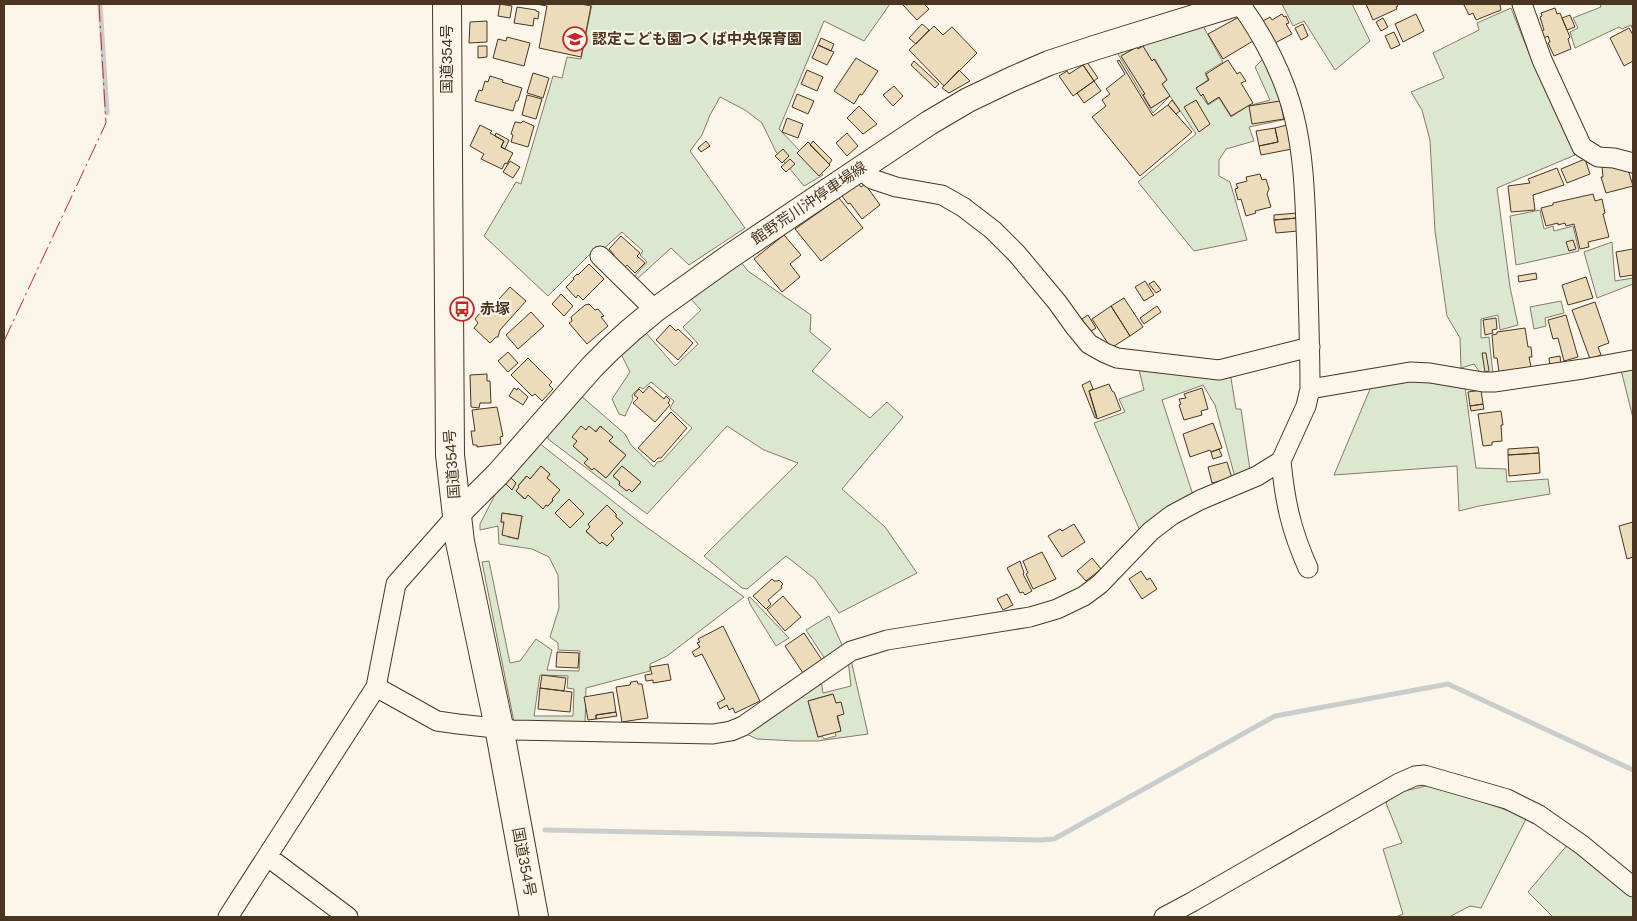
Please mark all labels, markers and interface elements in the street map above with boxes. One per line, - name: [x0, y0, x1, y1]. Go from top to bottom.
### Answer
- street label: 国道354号: [438, 24, 455, 94]
- school or university icon: 認定こども園つくば中央保育園: [562, 26, 588, 52]
- place label: 認定こども園つくば中央保育園: [592, 30, 802, 47]
- street label: 館野荒川沖停車場線: [748, 158, 869, 247]
- bus stop icon: 赤塚: [449, 296, 475, 322]
- place label: 赤塚: [480, 300, 510, 317]
- street label: 国道354号: [441, 429, 462, 500]
- street label: 国道354号: [509, 826, 540, 898]

